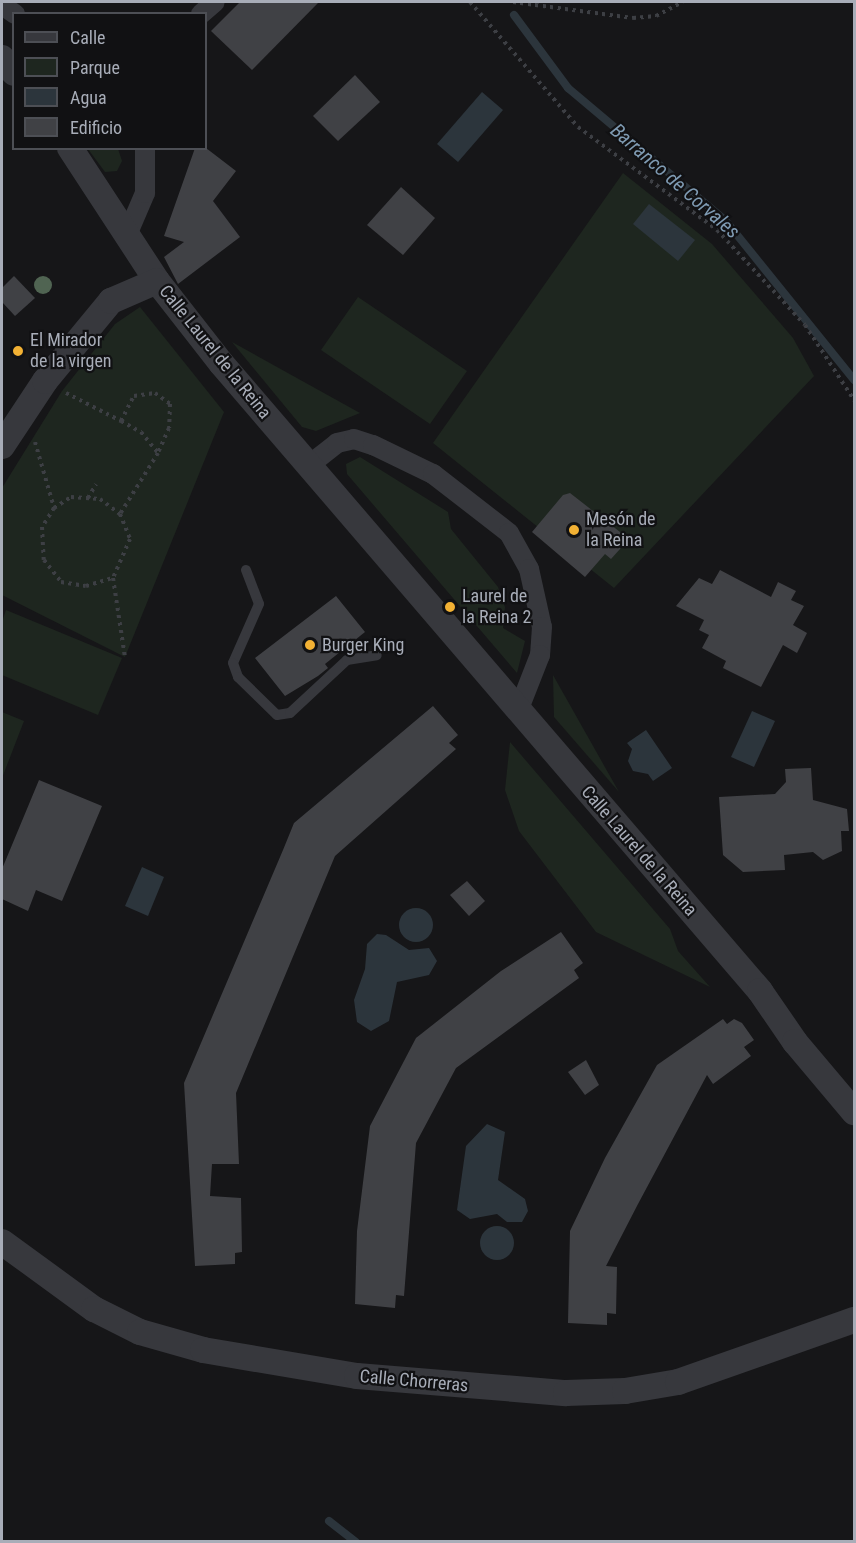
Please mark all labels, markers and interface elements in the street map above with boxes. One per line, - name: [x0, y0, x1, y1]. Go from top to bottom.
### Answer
- legend: [12, 12, 207, 150]
- text: Calle: [70, 27, 106, 48]
- text: Parque: [70, 57, 120, 78]
- text: Agua: [70, 87, 107, 108]
- text: Edificio: [70, 117, 122, 138]
- water label: Barranco de Corvales: [606, 118, 744, 244]
- street label: Calle Laurel de la Reina: [155, 281, 275, 423]
- place label: El Mirador de la virgen: [30, 330, 112, 372]
- marker: El Mirador de la virgen: [11, 344, 25, 358]
- place label: Mesón de la Reina: [586, 509, 655, 552]
- marker: Mesón de la Reina: [567, 523, 581, 537]
- place label: Laurel de la Reina 2: [462, 586, 531, 628]
- marker: Laurel de la Reina 2: [443, 600, 457, 614]
- place label: Burger King: [322, 634, 404, 656]
- marker: Burger King: [303, 638, 317, 652]
- street label: Calle Laurel de la Reina: [577, 781, 701, 921]
- street label: Calle Chorreras: [359, 1366, 469, 1396]

